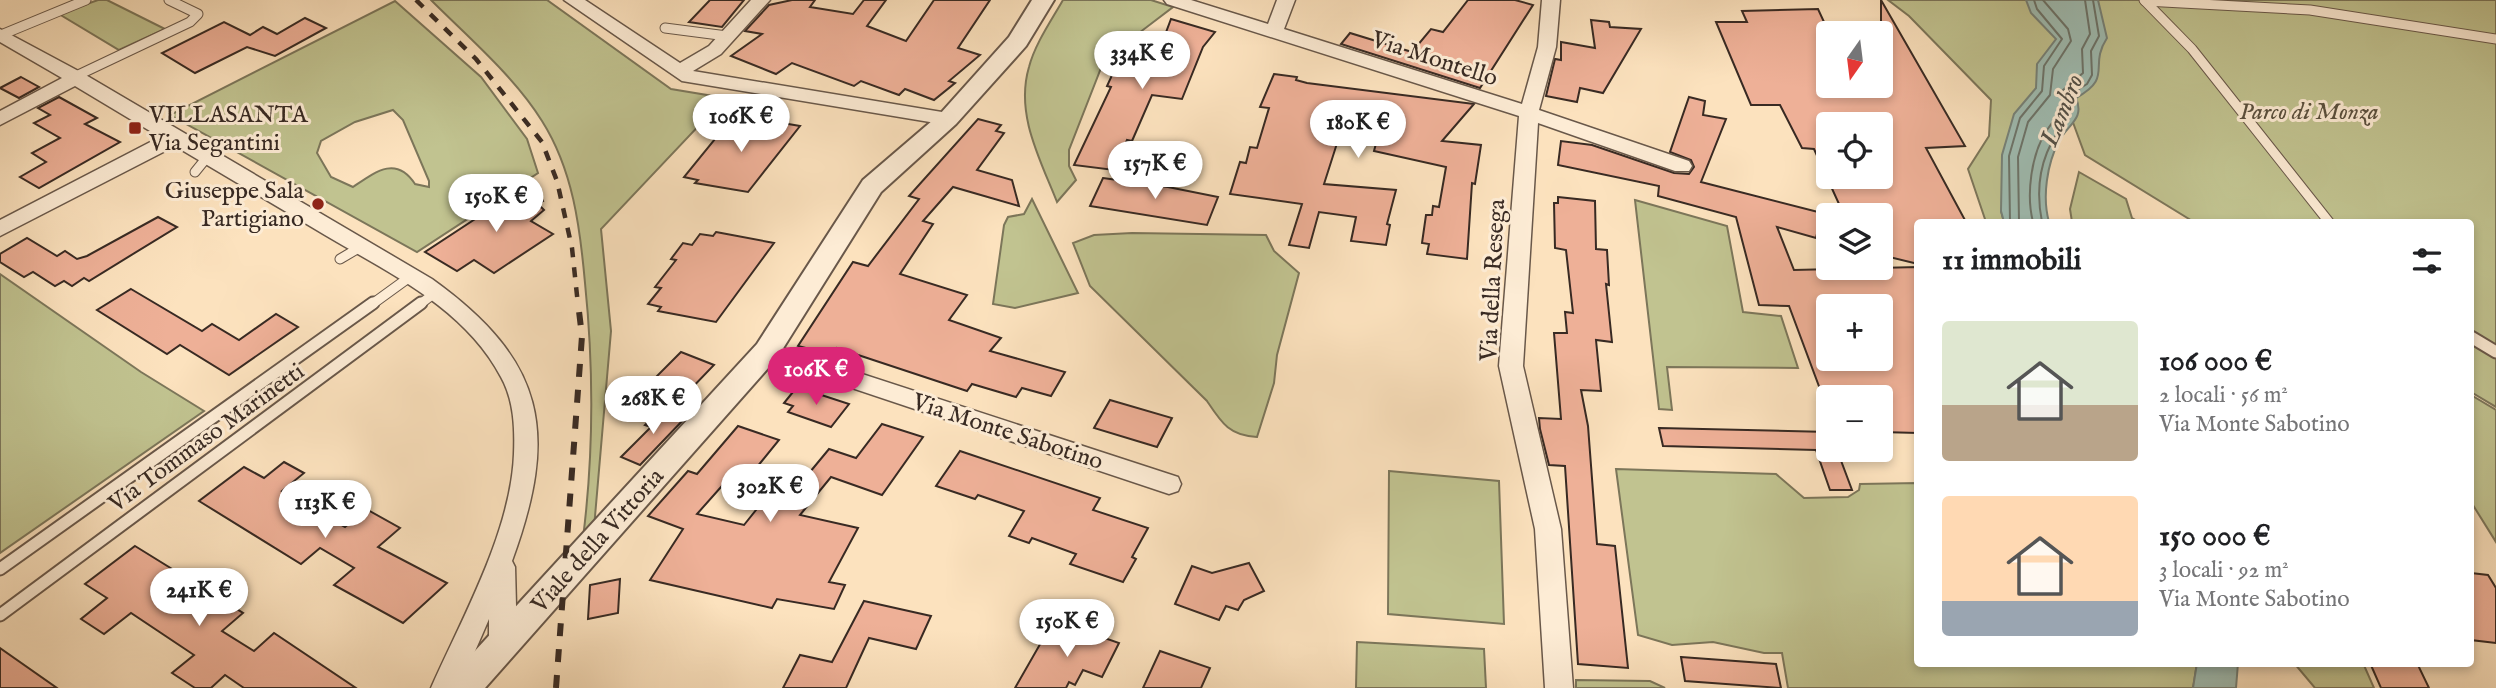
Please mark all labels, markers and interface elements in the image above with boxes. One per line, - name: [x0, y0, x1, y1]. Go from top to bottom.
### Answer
- north arrow: [1816, 21, 1894, 98]
- map controls: [1816, 21, 1893, 462]
- street label: Via Montello: [1367, 24, 1502, 94]
- pin: 334K €: [1085, 32, 1199, 91]
- text: 334K €: [1110, 39, 1174, 68]
- water label: Lambro: [2033, 70, 2092, 152]
- pin: 106K €: [684, 94, 798, 154]
- park label: Parco di Monza: [2239, 97, 2379, 128]
- place label: VILLASANTA Via Segantini: [148, 100, 308, 159]
- pin: 180K €: [1301, 100, 1415, 160]
- text: 106K €: [709, 102, 773, 131]
- text: 180K €: [1326, 108, 1390, 137]
- button: locate: [1816, 112, 1893, 189]
- marker: VILLASANTA Via Segantini: [127, 120, 143, 136]
- pin: 157K €: [1098, 142, 1212, 201]
- text: 157K €: [1124, 149, 1186, 178]
- pin: 150K €: [439, 174, 553, 234]
- place label: Giuseppe Sala Partigiano: [165, 176, 305, 235]
- text: 150K €: [464, 182, 528, 211]
- marker: Giuseppe Sala Partigiano: [310, 196, 326, 212]
- street label: Via della Resega: [1474, 198, 1513, 363]
- button: layers: [1816, 203, 1893, 280]
- text: 11 immobili: [1942, 242, 2082, 280]
- icon: filters: [2408, 242, 2446, 280]
- button: +: [1816, 294, 1893, 371]
- text: 106 000 €: [2159, 343, 2272, 381]
- pin: 106K €: [759, 348, 873, 407]
- icon: home: [1998, 349, 2082, 433]
- text: 106K €: [784, 355, 848, 384]
- street label: Via Tommaso Marinetti: [102, 357, 311, 520]
- pin: 268K €: [596, 376, 710, 436]
- text: 2 locali · 56 m²: [2159, 381, 2288, 410]
- text: 268K €: [621, 384, 685, 413]
- button: −: [1816, 385, 1893, 462]
- street label: Via Monte Sabotino: [907, 387, 1107, 478]
- text: Via Monte Sabotino: [2159, 410, 2350, 439]
- street label: Viale della Vittoria: [524, 462, 672, 621]
- pin: 302K €: [713, 464, 827, 524]
- text: 302K €: [737, 472, 803, 501]
- pin: 113K €: [268, 480, 382, 540]
- text: 113K €: [295, 488, 355, 517]
- text: 150 000 €: [2159, 518, 2271, 556]
- icon: home: [1998, 524, 2082, 608]
- text: 3 locali · 92 m²: [2159, 556, 2289, 585]
- pin: 241K €: [142, 568, 256, 628]
- text: 241K €: [166, 576, 232, 605]
- text: Via Monte Sabotino: [2159, 585, 2350, 614]
- pin: 150K €: [1010, 600, 1124, 659]
- text: 150K €: [1035, 607, 1099, 636]

